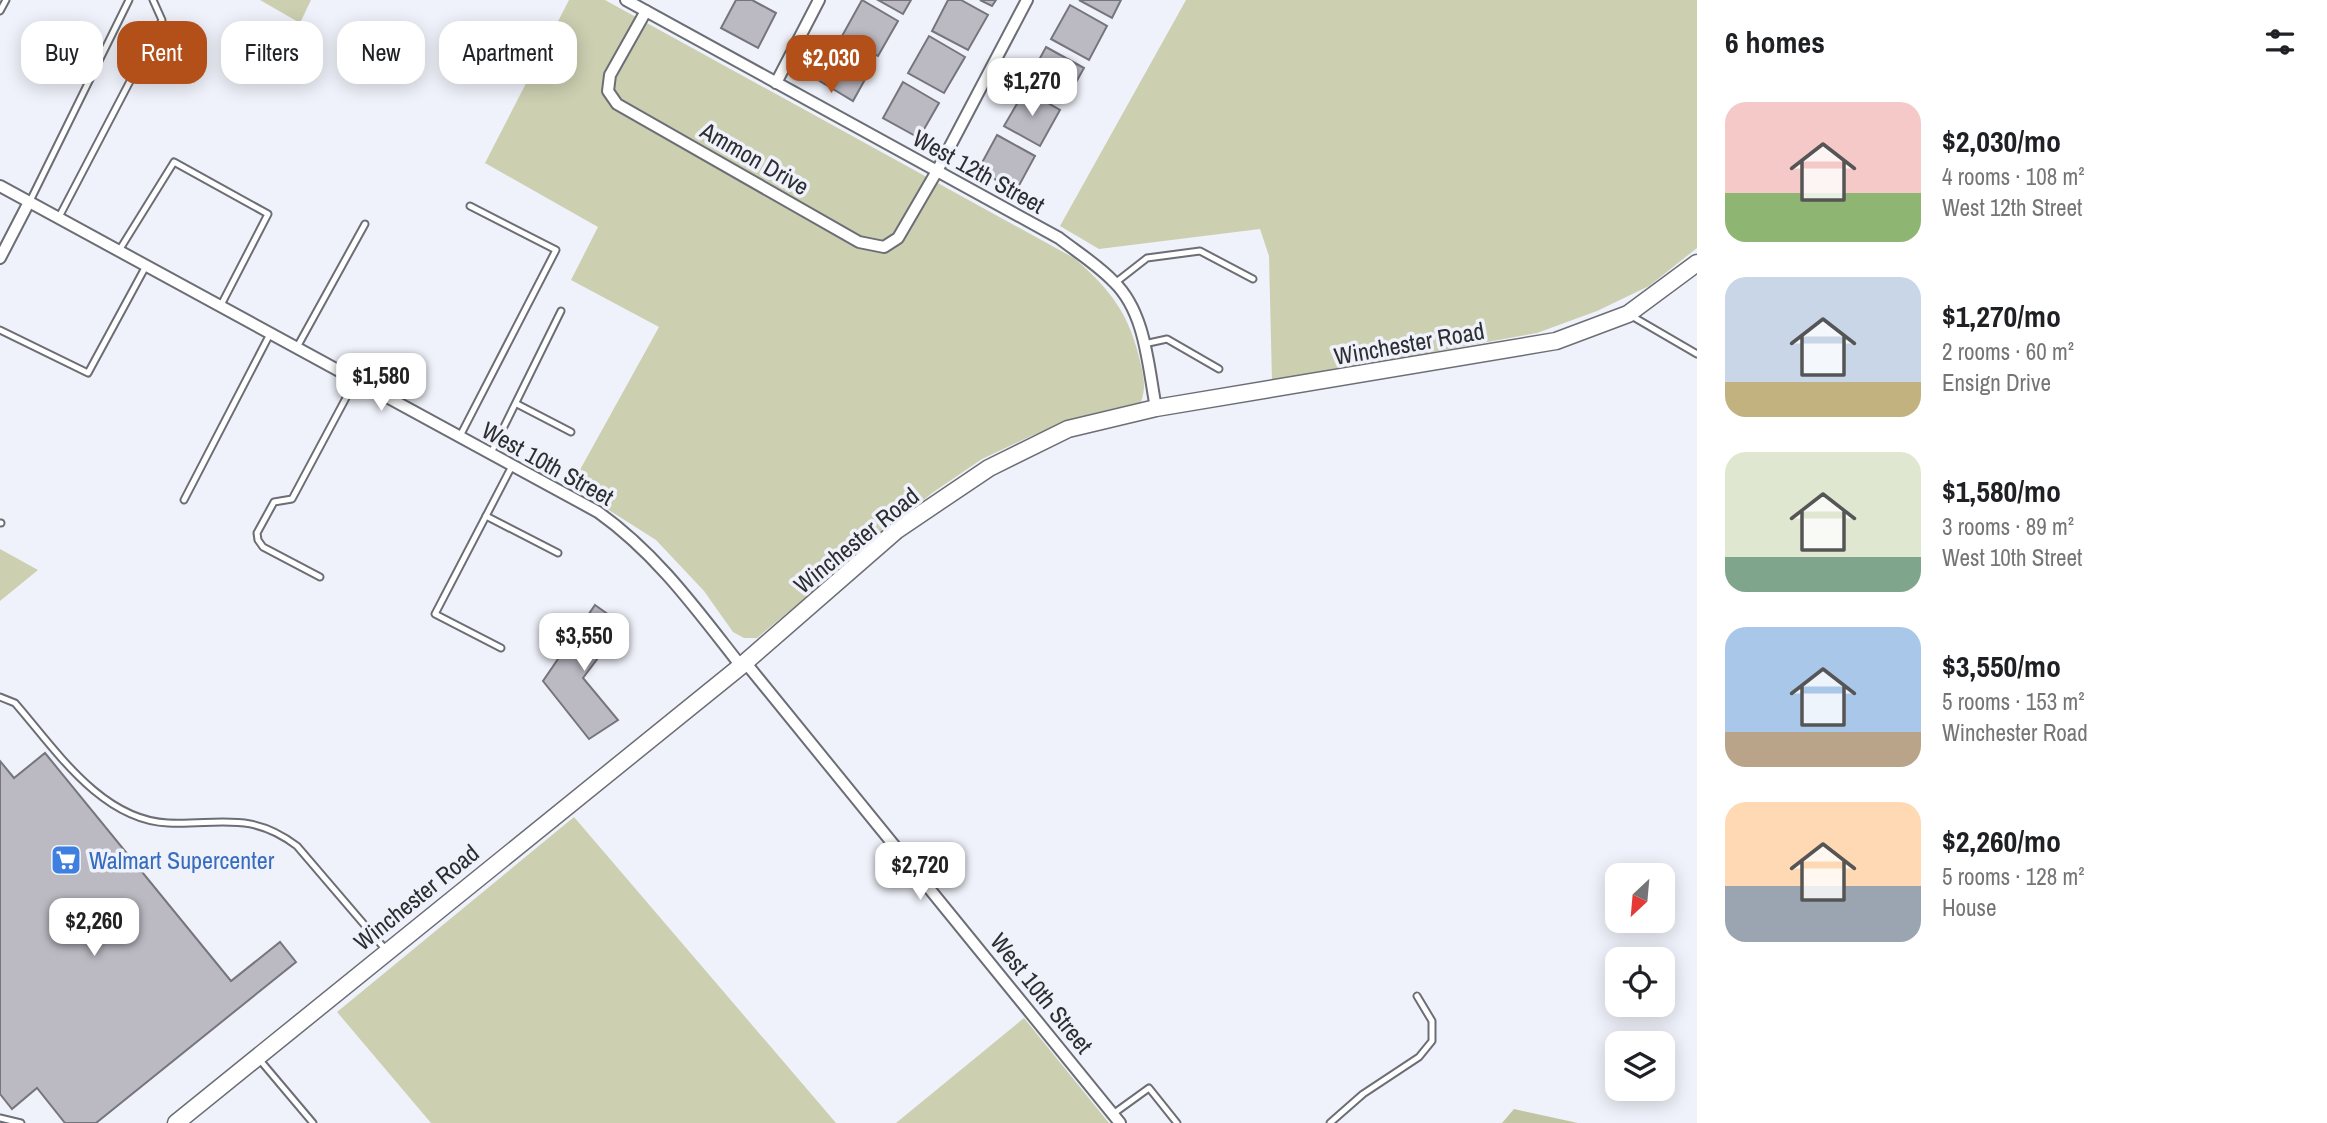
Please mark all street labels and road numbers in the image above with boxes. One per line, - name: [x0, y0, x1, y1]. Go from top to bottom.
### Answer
- street label: Ammon Drive: [694, 114, 815, 202]
- street label: West 12th Street: [907, 122, 1051, 221]
- street label: Winchester Road: [1331, 314, 1487, 372]
- street label: West 10th Street: [476, 414, 620, 513]
- street label: Winchester Road: [787, 480, 925, 600]
- street label: Winchester Road: [347, 837, 485, 957]
- street label: West 10th Street: [984, 926, 1101, 1060]

